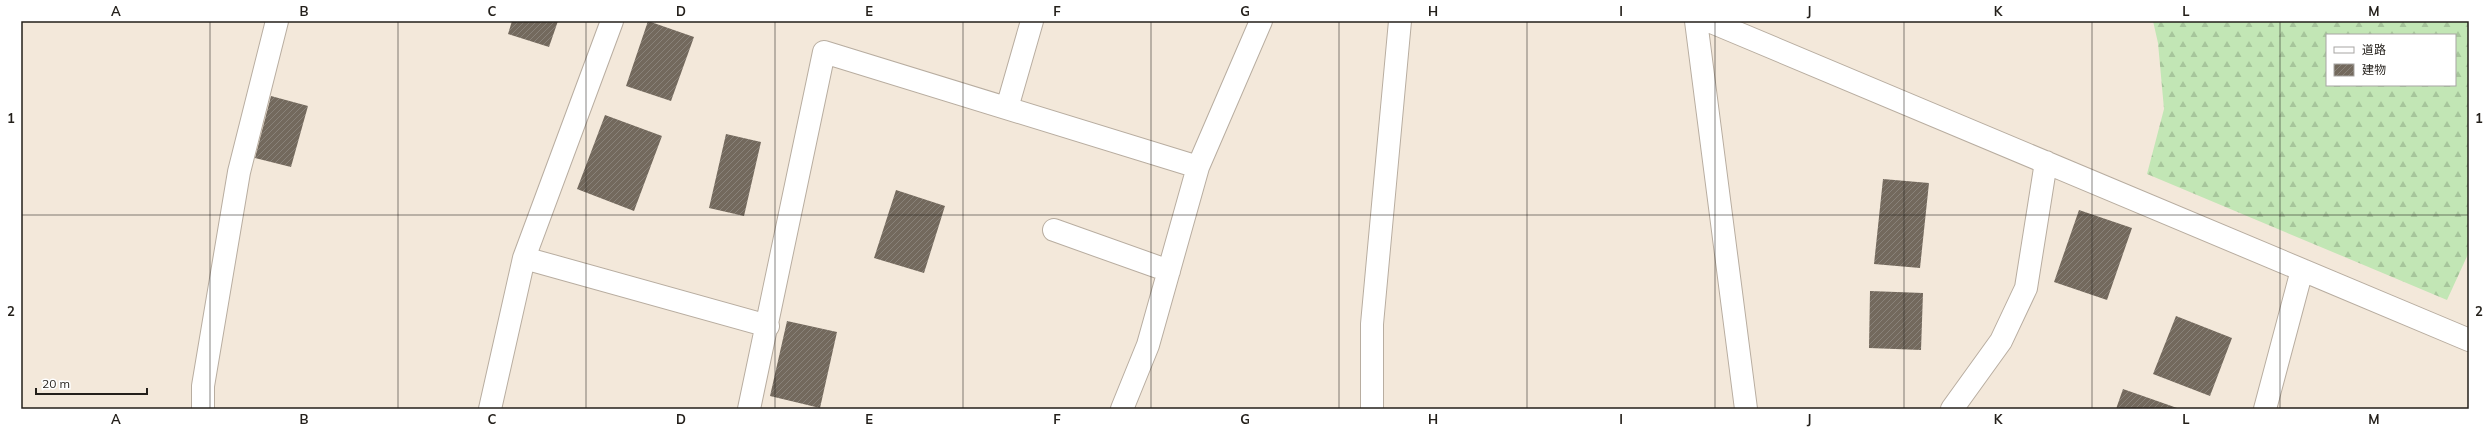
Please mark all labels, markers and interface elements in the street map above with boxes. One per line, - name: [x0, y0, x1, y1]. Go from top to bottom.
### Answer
- text: A: [111, 3, 121, 19]
- text: B: [300, 3, 309, 19]
- text: C: [488, 3, 497, 19]
- text: D: [676, 3, 686, 19]
- text: E: [865, 3, 873, 19]
- text: F: [1053, 3, 1061, 19]
- text: G: [1240, 3, 1250, 19]
- text: H: [1428, 3, 1438, 19]
- text: I: [1619, 3, 1623, 19]
- text: J: [1807, 3, 1811, 19]
- text: K: [1994, 3, 2004, 19]
- text: L: [2182, 3, 2190, 19]
- text: M: [2368, 3, 2380, 19]
- legend: [2326, 34, 2456, 86]
- text: 道路: [2362, 42, 2386, 57]
- text: 建物: [2362, 62, 2386, 77]
- text: 1: [7, 110, 15, 126]
- text: 1: [2475, 110, 2483, 126]
- text: 2: [7, 303, 15, 319]
- text: 2: [2475, 303, 2483, 319]
- scale bar: [36, 370, 147, 396]
- text: 20 m: [42, 376, 70, 391]
- text: A: [111, 411, 121, 427]
- text: B: [300, 411, 309, 427]
- text: C: [488, 411, 497, 427]
- text: D: [676, 411, 686, 427]
- text: E: [865, 411, 873, 427]
- text: F: [1053, 411, 1061, 427]
- text: G: [1240, 411, 1250, 427]
- text: H: [1428, 411, 1438, 427]
- text: I: [1619, 411, 1623, 427]
- text: J: [1807, 411, 1811, 427]
- text: K: [1994, 411, 2004, 427]
- text: L: [2182, 411, 2190, 427]
- text: M: [2368, 411, 2380, 427]

